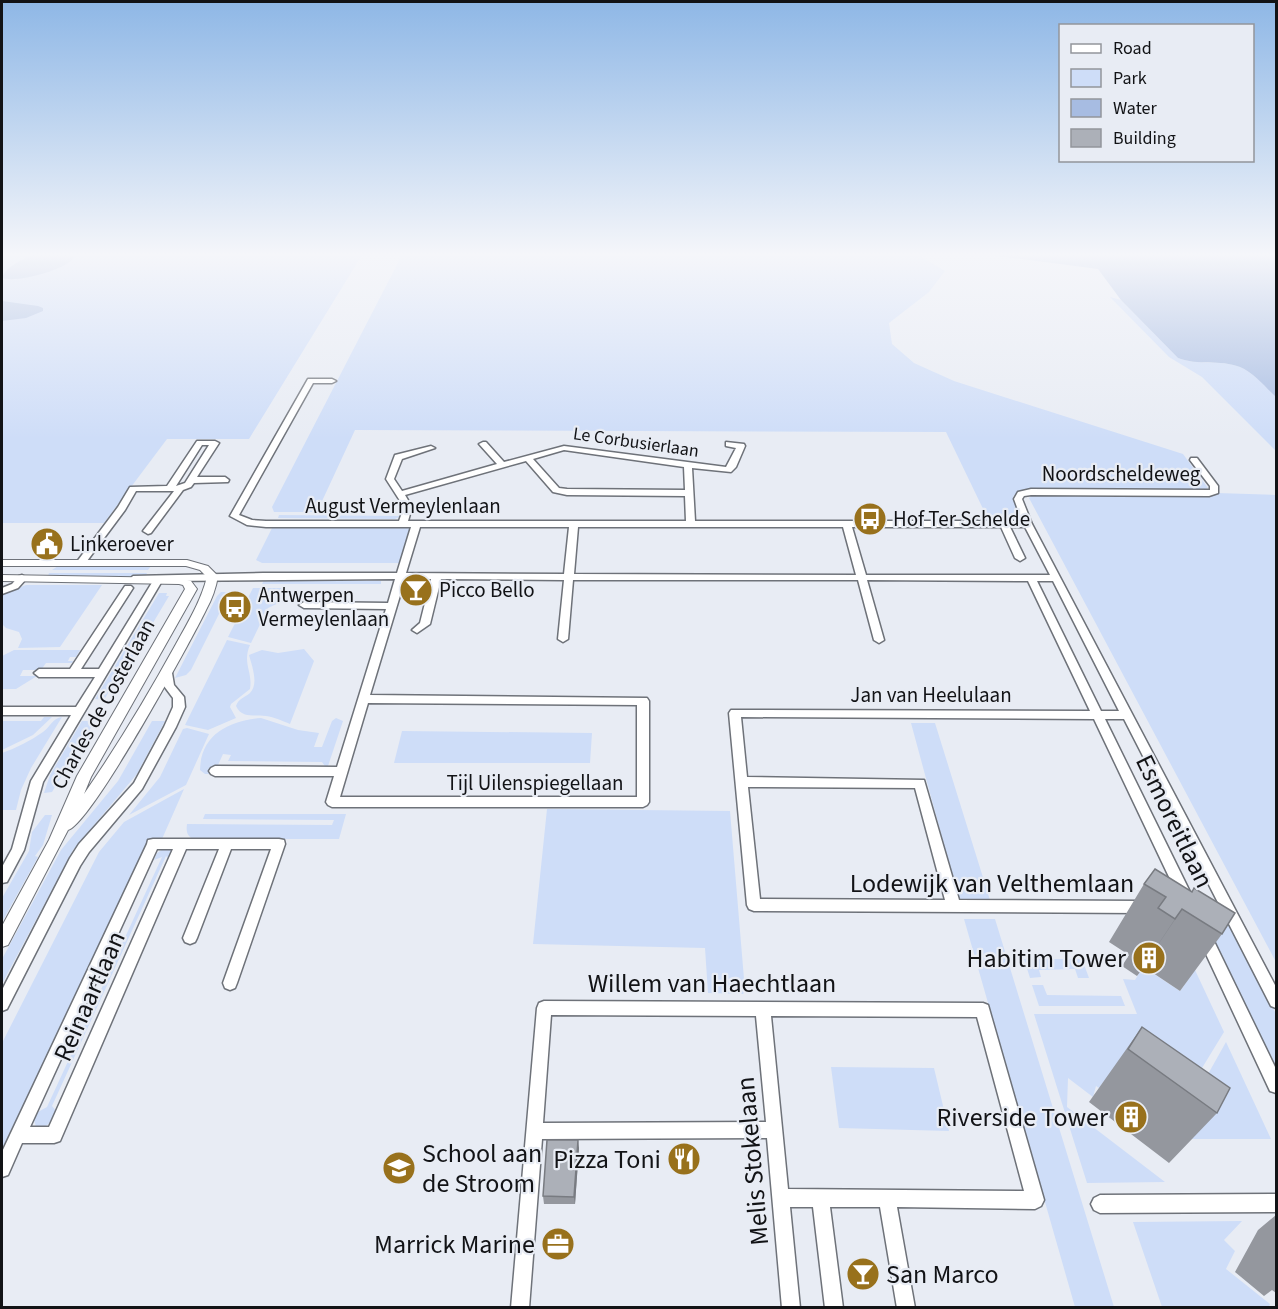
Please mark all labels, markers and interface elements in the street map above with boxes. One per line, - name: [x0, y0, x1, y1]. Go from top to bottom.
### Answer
- legend: [1059, 24, 1254, 162]
- text: Road: [1113, 36, 1152, 61]
- text: Park: [1113, 66, 1147, 91]
- text: Water: [1113, 96, 1157, 121]
- text: Building: [1113, 126, 1176, 151]
- street label: Le Corbusierlaan: [571, 421, 700, 464]
- street label: Noordscheldeweg: [1042, 459, 1201, 489]
- street label: August Vermeylenlaan: [305, 491, 501, 521]
- bus stop icon: Hof Ter Schelde: [852, 501, 888, 537]
- place label: Hof Ter Schelde: [893, 504, 1030, 534]
- public building icon: Linkeroever: [29, 526, 65, 562]
- place label: Linkeroever: [70, 529, 174, 559]
- bar icon: Picco Bello: [398, 572, 434, 608]
- place label: Picco Bello: [439, 575, 535, 605]
- place label: Antwerpen Vermeylenlaan: [258, 580, 389, 634]
- bus stop icon: Antwerpen Vermeylenlaan: [217, 589, 253, 625]
- street label: Charles de Costerlaan: [44, 613, 162, 795]
- street label: Jan van Heelulaan: [850, 680, 1012, 710]
- street label: Esmoreitlaan: [1126, 748, 1223, 894]
- street label: Tijl Uilenspiegellaan: [446, 768, 624, 798]
- street label: Lodewijk van Velthemlaan: [850, 865, 1134, 902]
- street label: Reinaartlaan: [44, 925, 135, 1067]
- place label: Habitim Tower: [967, 940, 1127, 977]
- building icon: Habitim Tower: [1131, 940, 1167, 976]
- street label: Willem van Haechtlaan: [588, 965, 836, 1002]
- street label: Melis Stokelaan: [727, 1075, 778, 1247]
- place label: Riverside Tower: [936, 1099, 1109, 1136]
- building icon: Riverside Tower: [1113, 1099, 1149, 1135]
- place label: School aan de Stroom: [422, 1135, 542, 1202]
- place label: Pizza Toni: [553, 1141, 661, 1178]
- restaurant icon: Pizza Toni: [666, 1141, 702, 1177]
- school or university icon: School aan de Stroom: [381, 1150, 417, 1186]
- place label: Marrick Marine: [374, 1226, 535, 1263]
- office icon: Marrick Marine: [540, 1226, 576, 1262]
- bar icon: San Marco: [845, 1256, 881, 1292]
- place label: San Marco: [886, 1256, 999, 1293]

